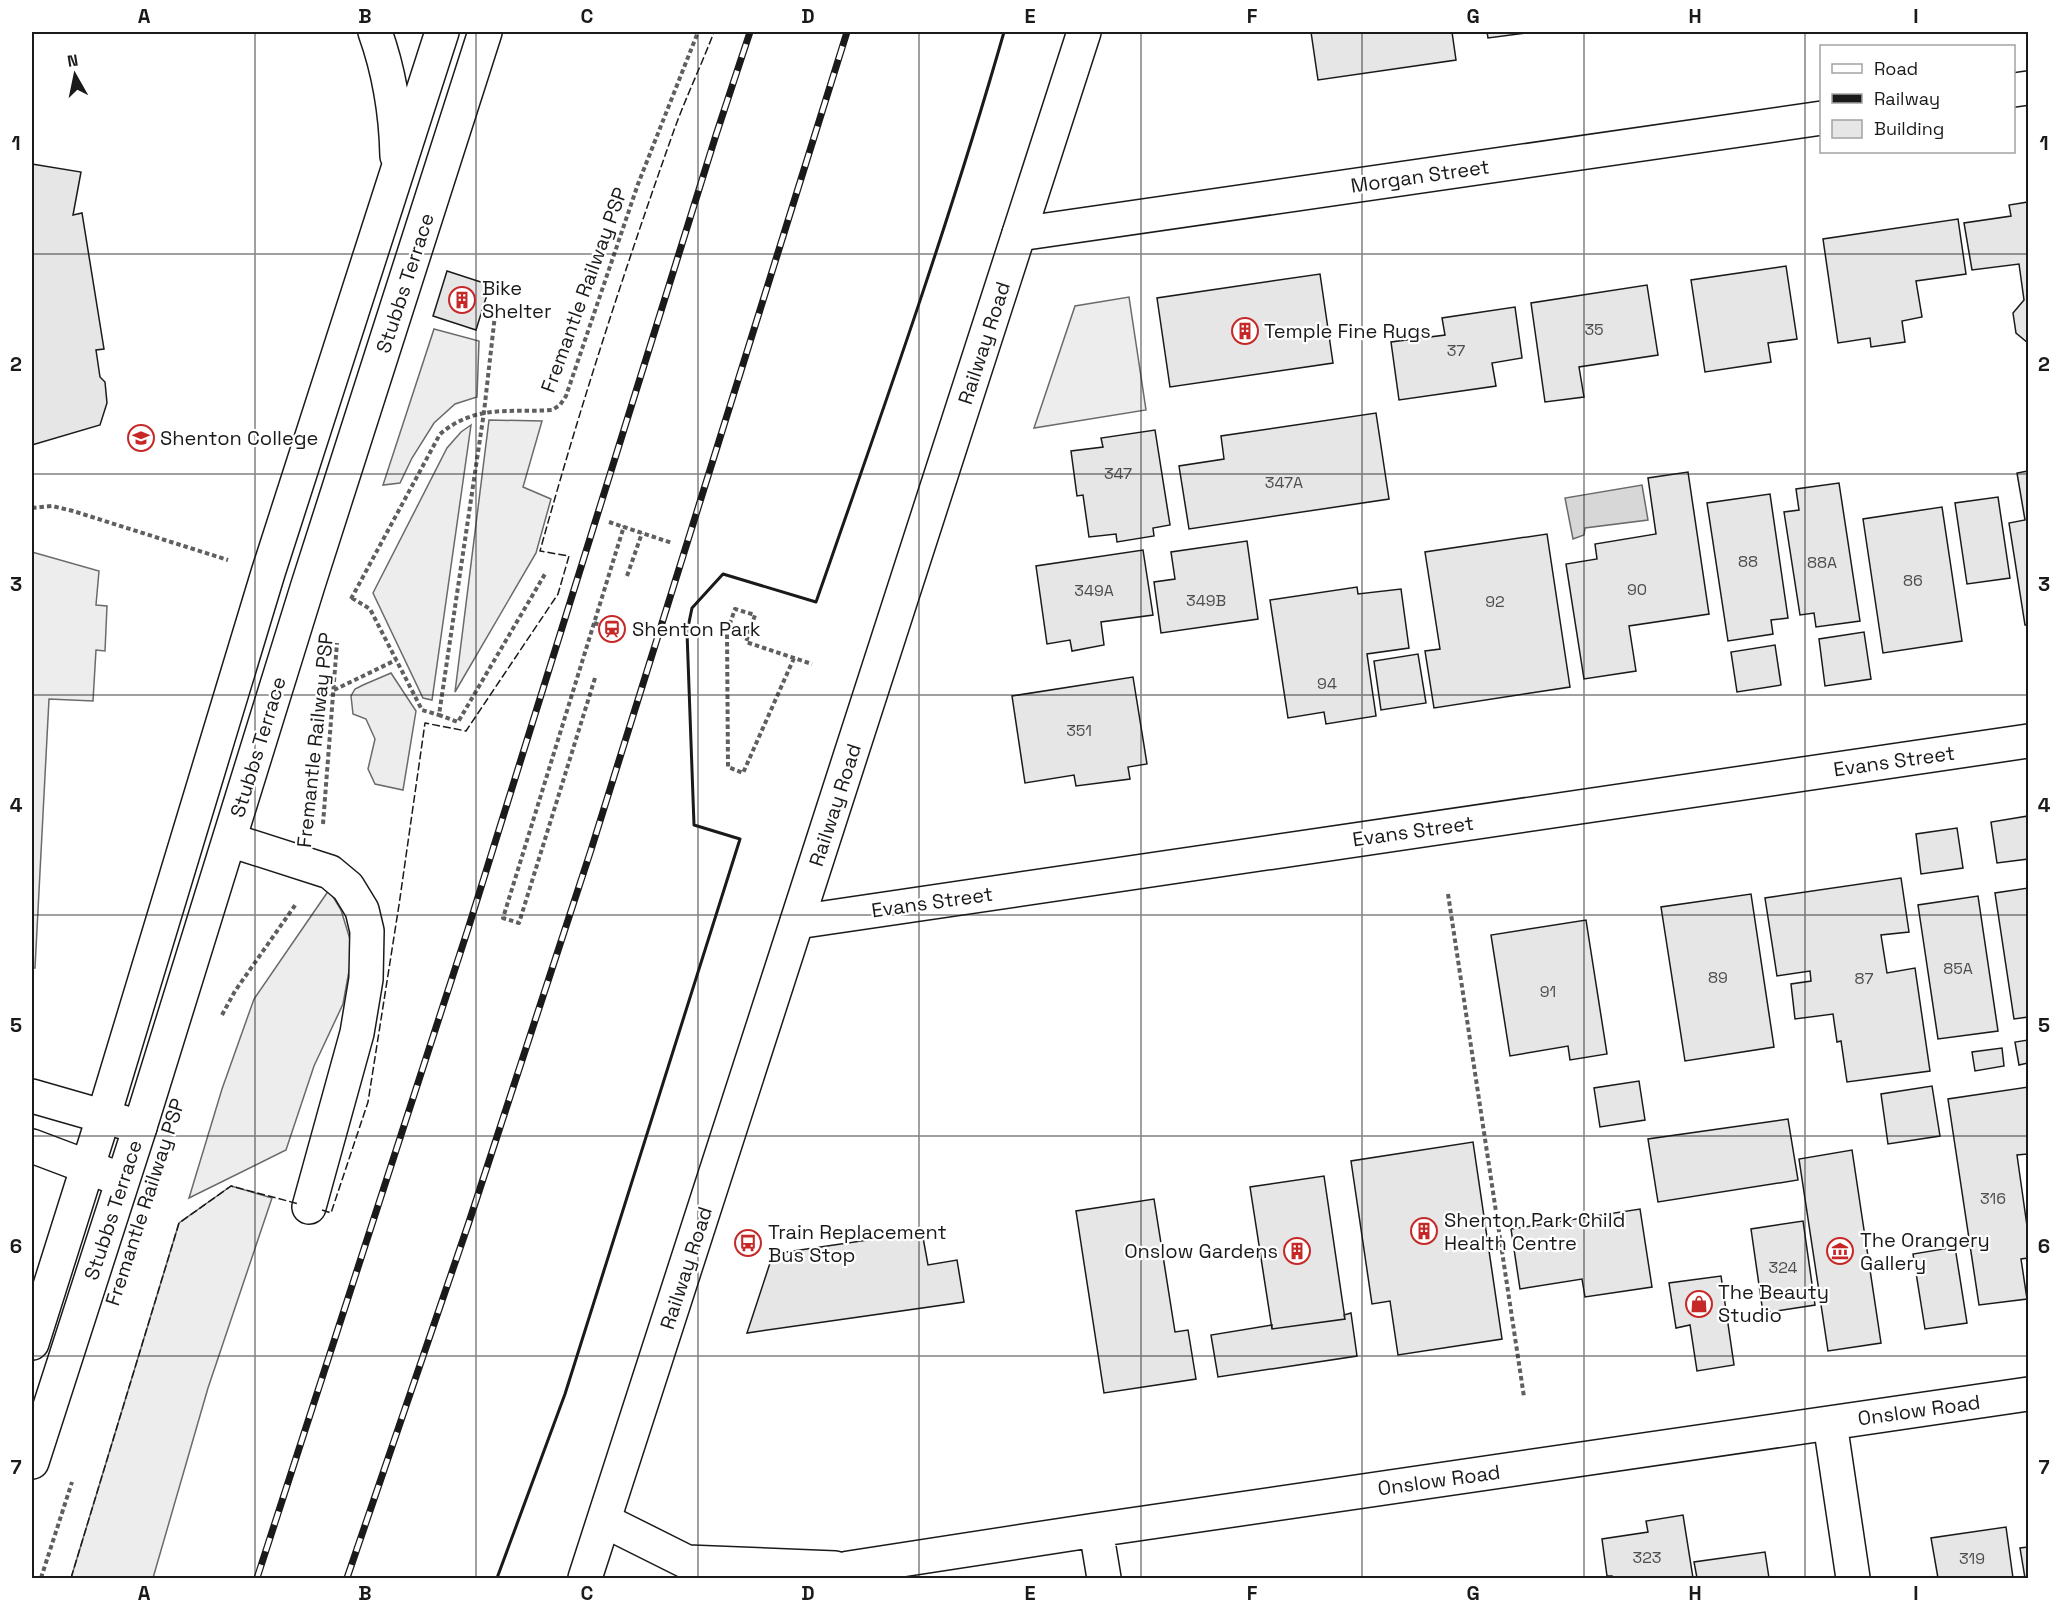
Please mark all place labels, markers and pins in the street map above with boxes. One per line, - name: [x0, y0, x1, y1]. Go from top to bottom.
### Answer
- place label: Bike Shelter: [482, 275, 551, 324]
- building icon: Bike Shelter: [447, 285, 477, 315]
- building icon: Temple Fine Rugs: [1230, 316, 1260, 346]
- place label: Temple Fine Rugs: [1264, 318, 1431, 344]
- school or university icon: Shenton College: [126, 423, 156, 453]
- place label: Shenton College: [160, 425, 318, 451]
- station icon: Shenton Park: [597, 614, 627, 644]
- place label: Shenton Park: [632, 616, 761, 642]
- place label: Shenton Park Child Health Centre: [1444, 1207, 1625, 1256]
- building icon: Shenton Park Child Health Centre: [1409, 1216, 1439, 1246]
- place label: Train Replacement Bus Stop: [768, 1219, 947, 1268]
- place label: The Orangery Gallery: [1860, 1227, 1990, 1276]
- bus stop icon: Train Replacement Bus Stop: [733, 1228, 763, 1258]
- building icon: Onslow Gardens: [1282, 1236, 1312, 1266]
- museum icon: The Orangery Gallery: [1825, 1236, 1855, 1266]
- place label: Onslow Gardens: [1124, 1238, 1278, 1264]
- place label: The Beauty Studio: [1718, 1279, 1829, 1328]
- shop icon: The Beauty Studio: [1684, 1289, 1714, 1319]

